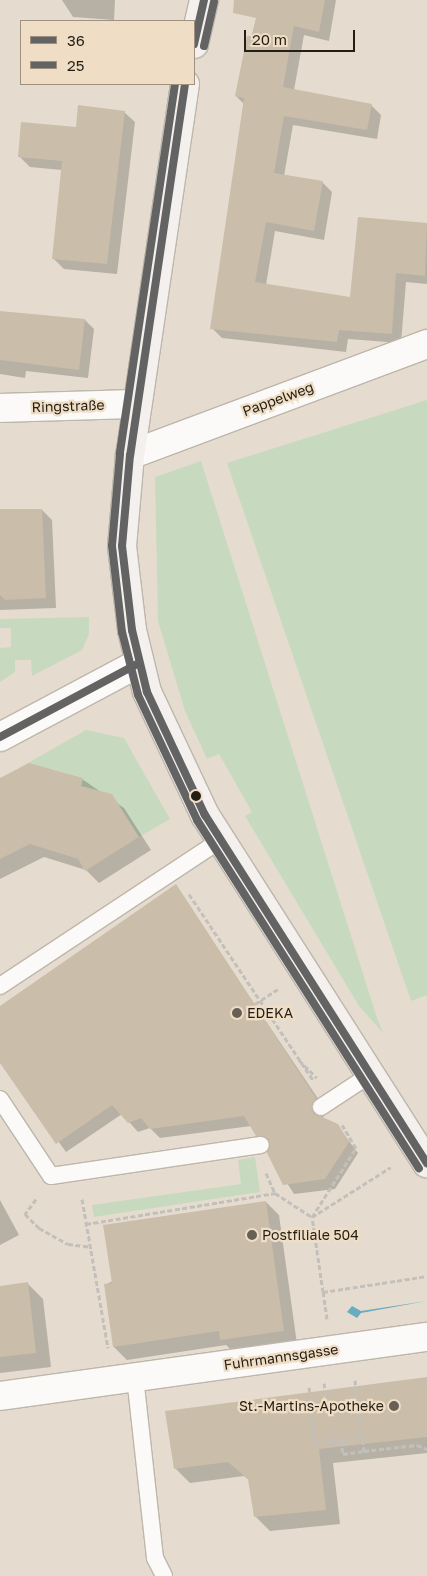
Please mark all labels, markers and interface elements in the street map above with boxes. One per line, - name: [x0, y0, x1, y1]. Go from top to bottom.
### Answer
- legend: [20, 20, 195, 85]
- scale bar: [247, 20, 358, 52]
- text: 20 m: [252, 30, 287, 48]
- text: 36: [67, 31, 85, 49]
- text: 25: [67, 56, 84, 74]
- street label: Pappelweg: [240, 378, 316, 420]
- street label: Ringstraße: [31, 396, 105, 416]
- unlabelled marker: [191, 791, 201, 801]
- place label: EDEKA: [247, 1005, 293, 1021]
- marker: EDEKA: [231, 1007, 243, 1019]
- place label: Postfiliale 504: [262, 1227, 359, 1243]
- marker: Postfiliale 504: [246, 1229, 258, 1241]
- street label: Fuhrmannsgasse: [223, 1341, 339, 1373]
- place label: St.-Martins-Apotheke: [239, 1398, 384, 1414]
- marker: St.-Martins-Apotheke: [388, 1400, 400, 1412]

